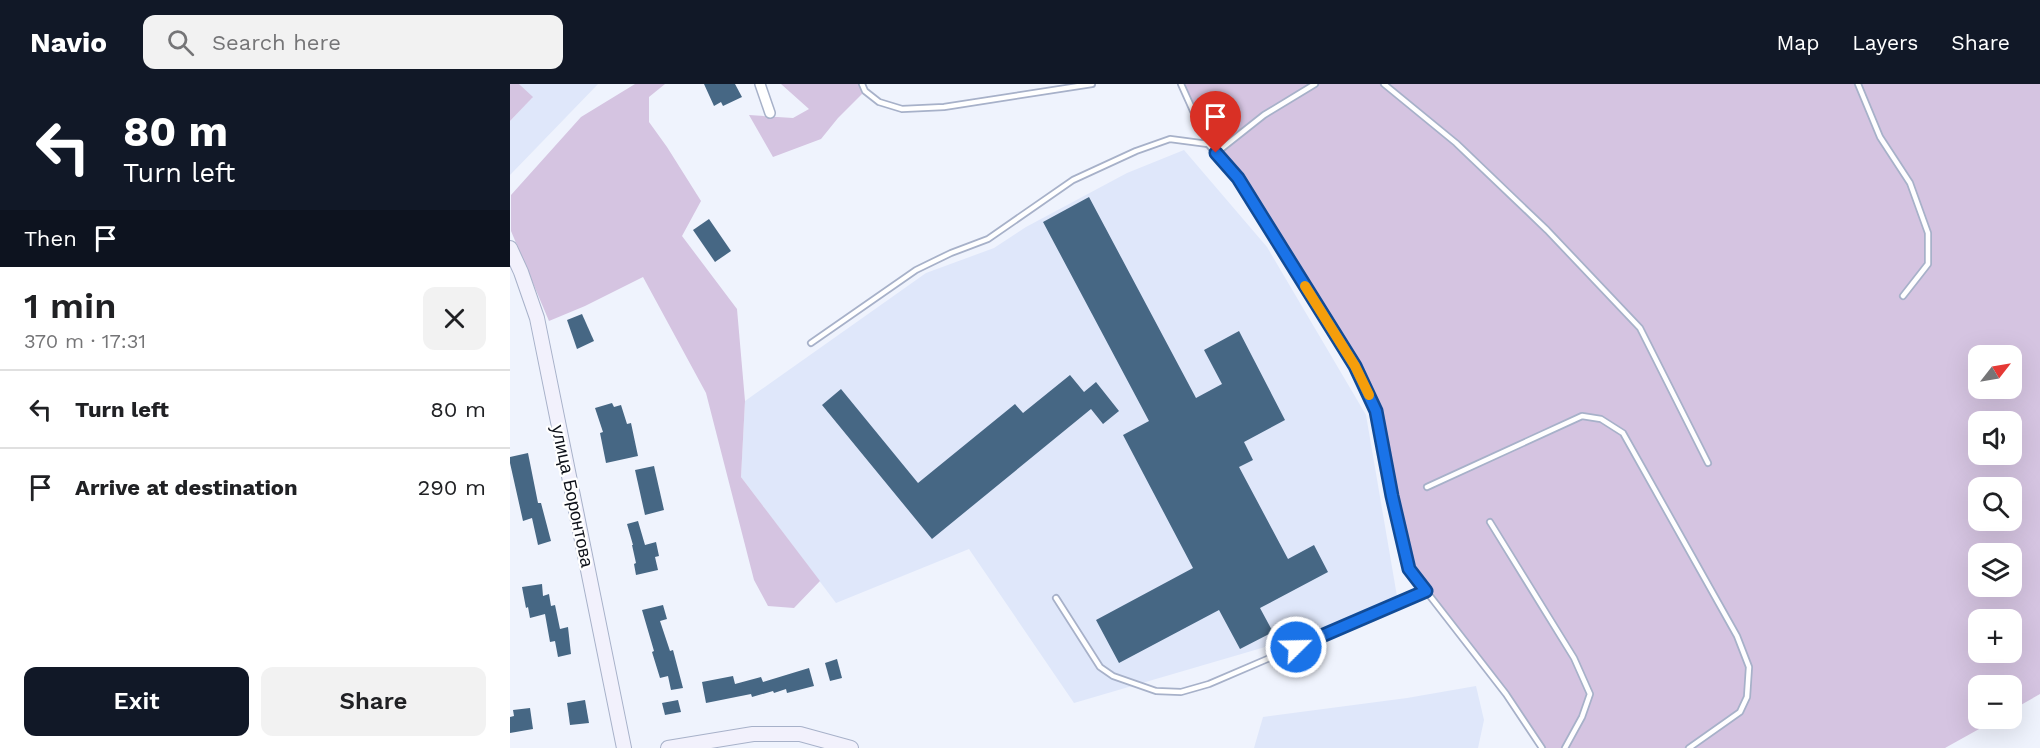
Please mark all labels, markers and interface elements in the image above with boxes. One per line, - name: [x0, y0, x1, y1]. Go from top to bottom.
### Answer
- search box: [143, 15, 563, 69]
- text: Navio: [30, 26, 107, 59]
- icon: search: [164, 26, 197, 59]
- text: Search here: [212, 30, 341, 55]
- text: Map: [1776, 30, 1819, 55]
- text: Layers: [1852, 30, 1918, 55]
- text: Share: [1951, 30, 2010, 55]
- pin: [1190, 91, 1241, 153]
- icon: arrive: [1199, 100, 1232, 133]
- text: 80 m: [123, 107, 228, 156]
- icon: left: [24, 108, 102, 186]
- text: Turn left: [123, 157, 235, 189]
- icon: arrive: [89, 222, 122, 255]
- text: Then: [24, 226, 77, 251]
- text: 1 min: [24, 285, 116, 327]
- button: close: [423, 287, 486, 350]
- text: 370 m · 17:31: [24, 329, 146, 353]
- north arrow: [1968, 345, 2022, 399]
- map controls: [1968, 345, 2022, 729]
- icon: left: [24, 393, 57, 426]
- text: Turn left: [75, 397, 169, 422]
- text: 80 m: [430, 397, 486, 422]
- button: sound: [1968, 411, 2022, 465]
- street label: улица Боронтова: [548, 423, 599, 570]
- icon: arrive: [24, 471, 57, 504]
- text: Arrive at destination: [75, 475, 298, 500]
- text: 290 m: [417, 475, 486, 500]
- button: search: [1968, 477, 2022, 531]
- button: layers: [1968, 543, 2022, 597]
- button: +: [1968, 609, 2022, 663]
- position arrow: [1264, 615, 1328, 679]
- button: Exit: [24, 667, 249, 736]
- button: Share: [261, 667, 486, 736]
- button: −: [1968, 675, 2022, 729]

